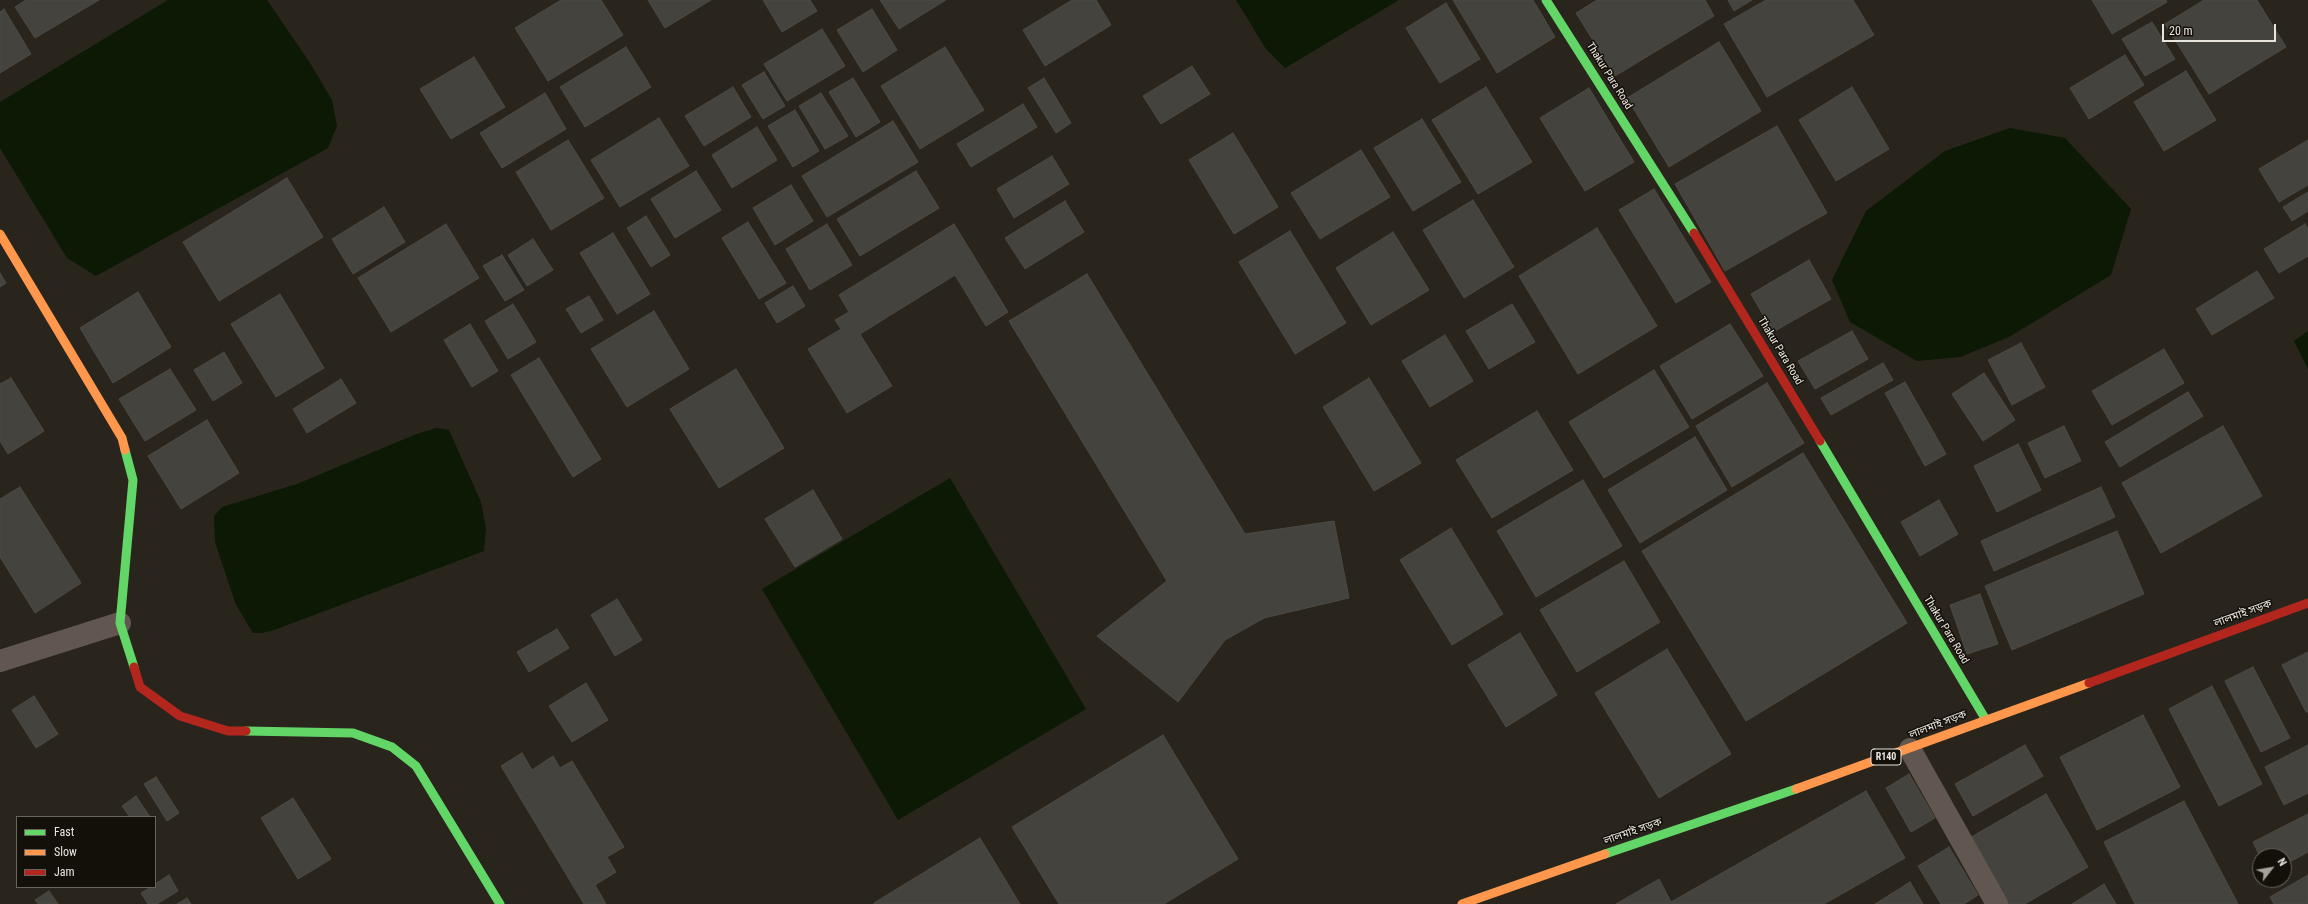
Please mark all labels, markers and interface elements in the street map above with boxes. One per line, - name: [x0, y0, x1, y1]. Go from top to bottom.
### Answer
- scale bar: [2164, 16, 2278, 42]
- text: 20 m: [2169, 24, 2193, 38]
- street label: Thakur Para Road: [1583, 40, 1635, 112]
- street label: Thakur Para Road: [1755, 315, 1805, 387]
- street label: Thakur Para Road: [1921, 594, 1971, 666]
- street label: লালমাই সড়ক: [2212, 597, 2274, 631]
- street label: লালমাই সড়ক: [1907, 708, 1969, 742]
- road number: R140: [1871, 749, 1901, 765]
- legend: [16, 816, 156, 888]
- street label: লালমাই সড়ক: [1602, 816, 1664, 848]
- text: Fast: [54, 825, 74, 839]
- text: Slow: [54, 845, 77, 859]
- north arrow: [2252, 848, 2292, 888]
- text: N: [2275, 856, 2289, 868]
- text: Jam: [54, 865, 75, 879]

